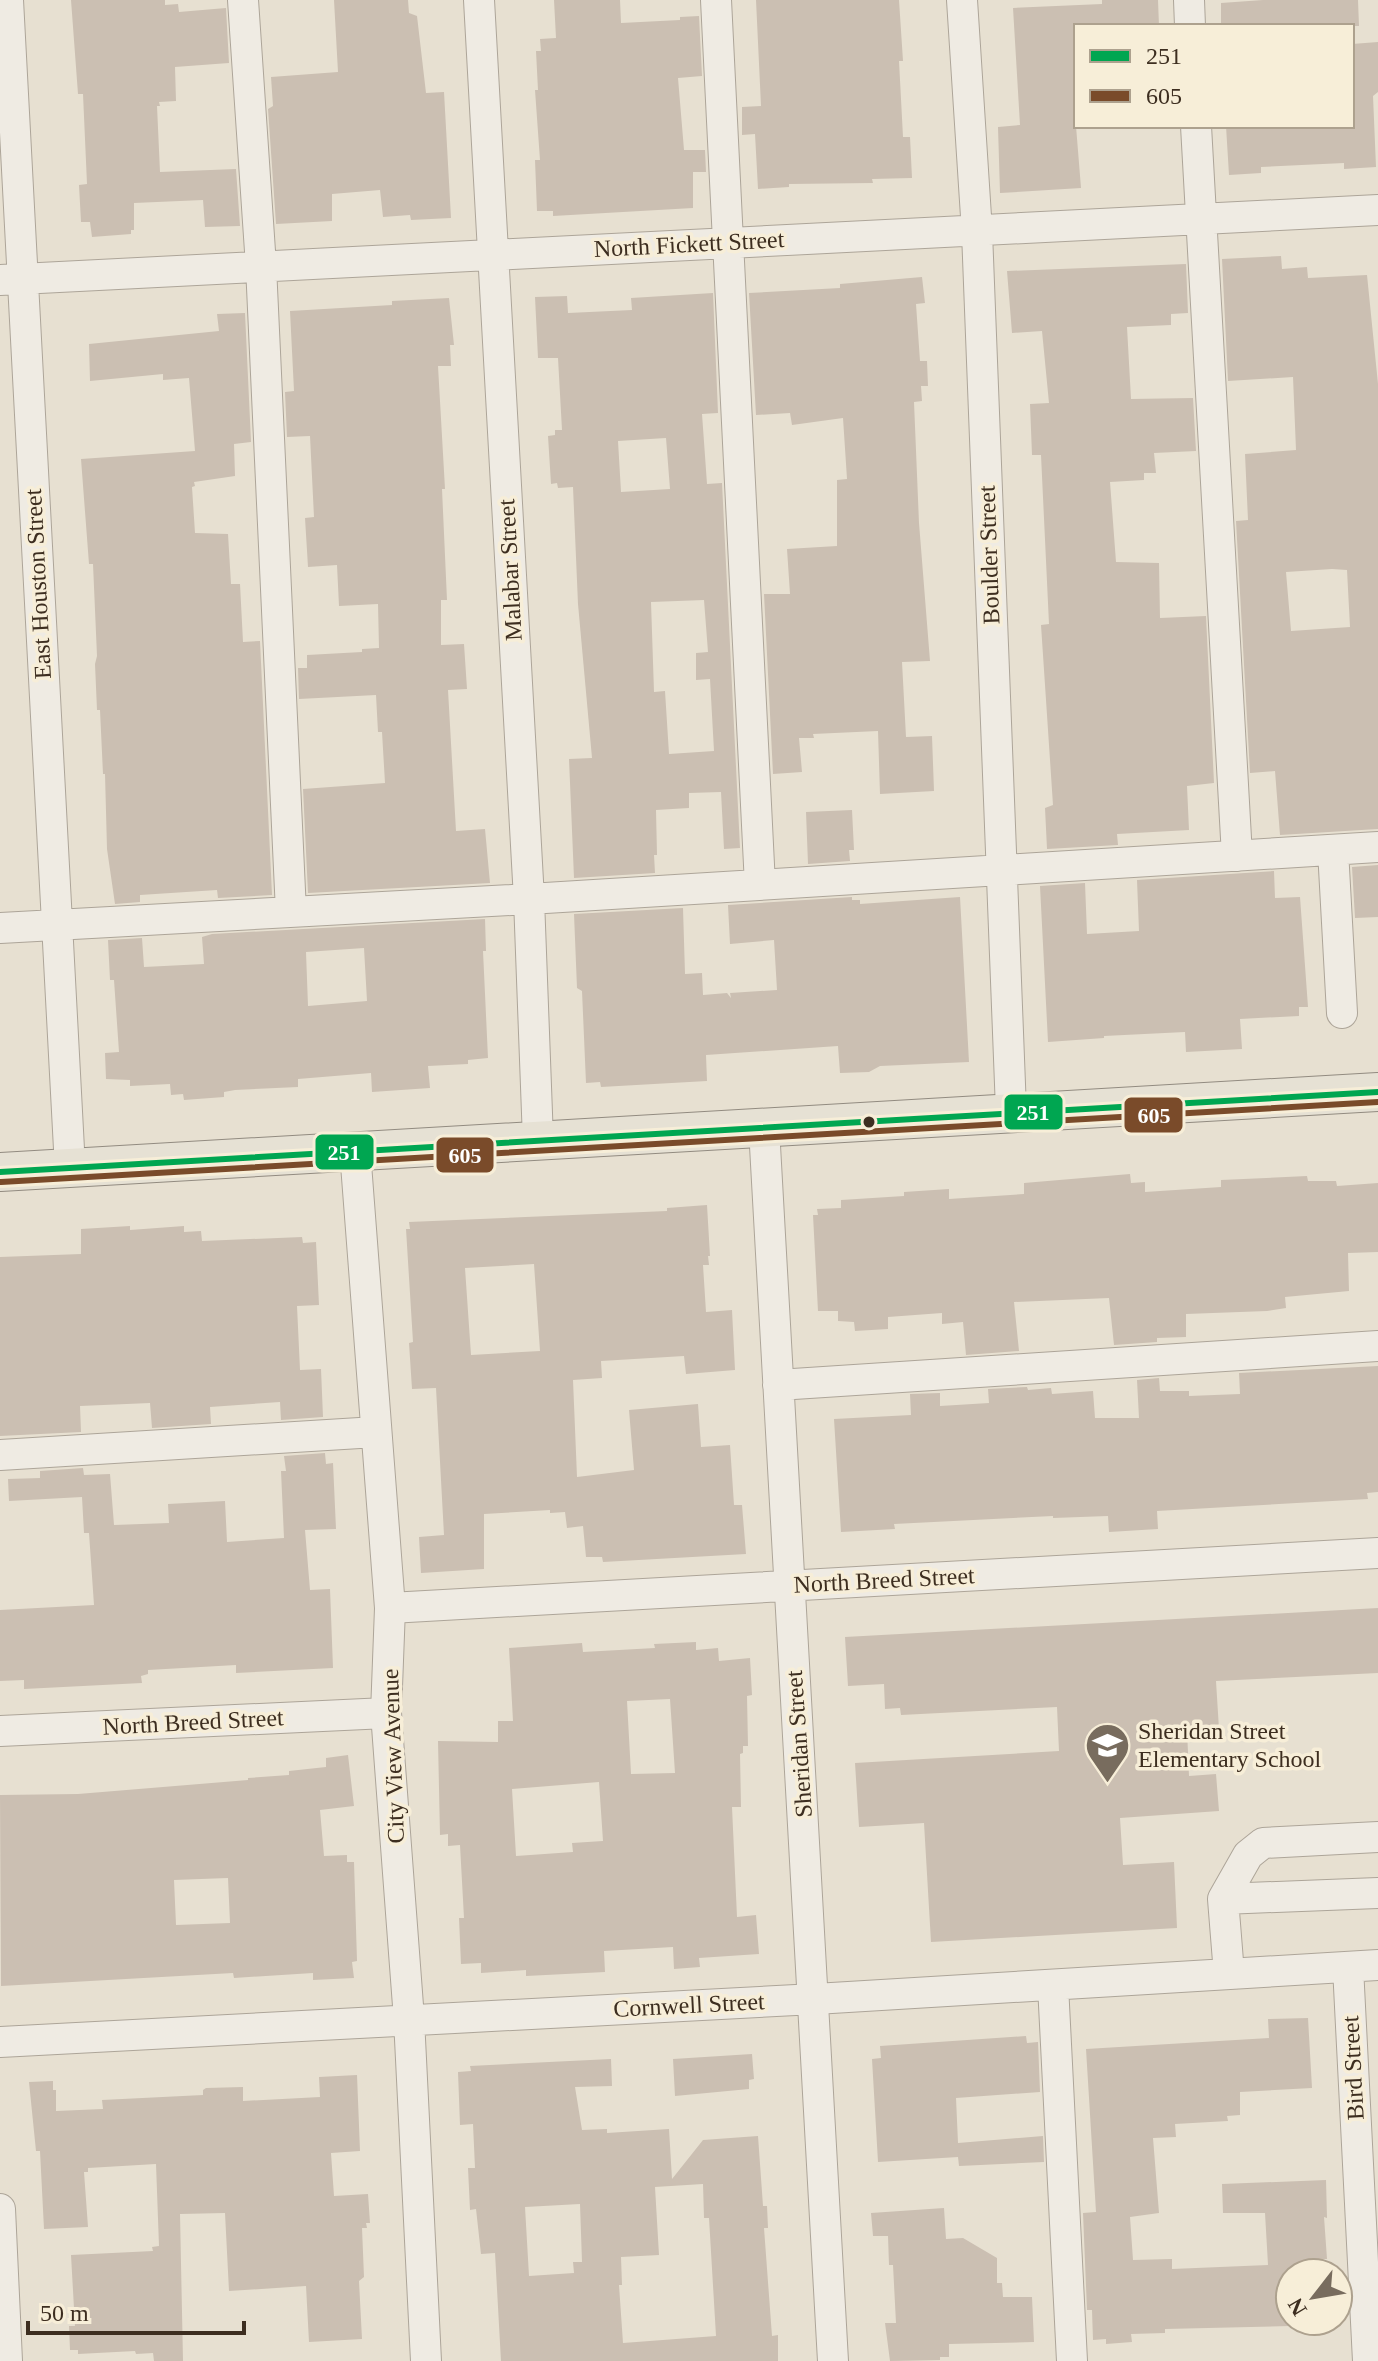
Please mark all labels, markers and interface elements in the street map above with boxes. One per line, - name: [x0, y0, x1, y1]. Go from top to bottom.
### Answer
- legend: [1074, 24, 1354, 128]
- text: 251: [1146, 43, 1182, 69]
- text: 605: [1146, 83, 1182, 109]
- street label: North Fickett Street: [593, 226, 785, 262]
- street label: Boulder Street: [974, 485, 1004, 625]
- street label: East Houston Street: [20, 488, 56, 680]
- street label: Malabar Street: [493, 498, 527, 642]
- line badge: 251: [1003, 1093, 1064, 1131]
- line badge: 605: [1123, 1096, 1184, 1134]
- text: 251: [1017, 1100, 1050, 1125]
- text: 605: [1138, 1103, 1171, 1128]
- unlabelled marker: [861, 1114, 877, 1130]
- line badge: 251: [314, 1133, 375, 1171]
- line badge: 605: [435, 1136, 495, 1174]
- text: 251: [328, 1140, 361, 1165]
- text: 605: [449, 1143, 482, 1168]
- street label: North Breed Street: [793, 1562, 976, 1598]
- street label: City View Avenue: [377, 1668, 409, 1844]
- street label: Sheridan Street: [781, 1669, 817, 1818]
- street label: North Breed Street: [102, 1704, 285, 1740]
- place label: Sheridan Street Elementary School: [1138, 1718, 1322, 1772]
- school or university icon: Sheridan Street Elementary School: [1083, 1721, 1131, 1784]
- street label: Cornwell Street: [613, 1988, 766, 2022]
- street label: Bird Street: [1337, 2015, 1369, 2121]
- north arrow: [1274, 2257, 1354, 2337]
- scale bar: [28, 2285, 244, 2335]
- text: N: [1282, 2294, 1312, 2320]
- text: 50 m: [40, 2300, 89, 2326]

